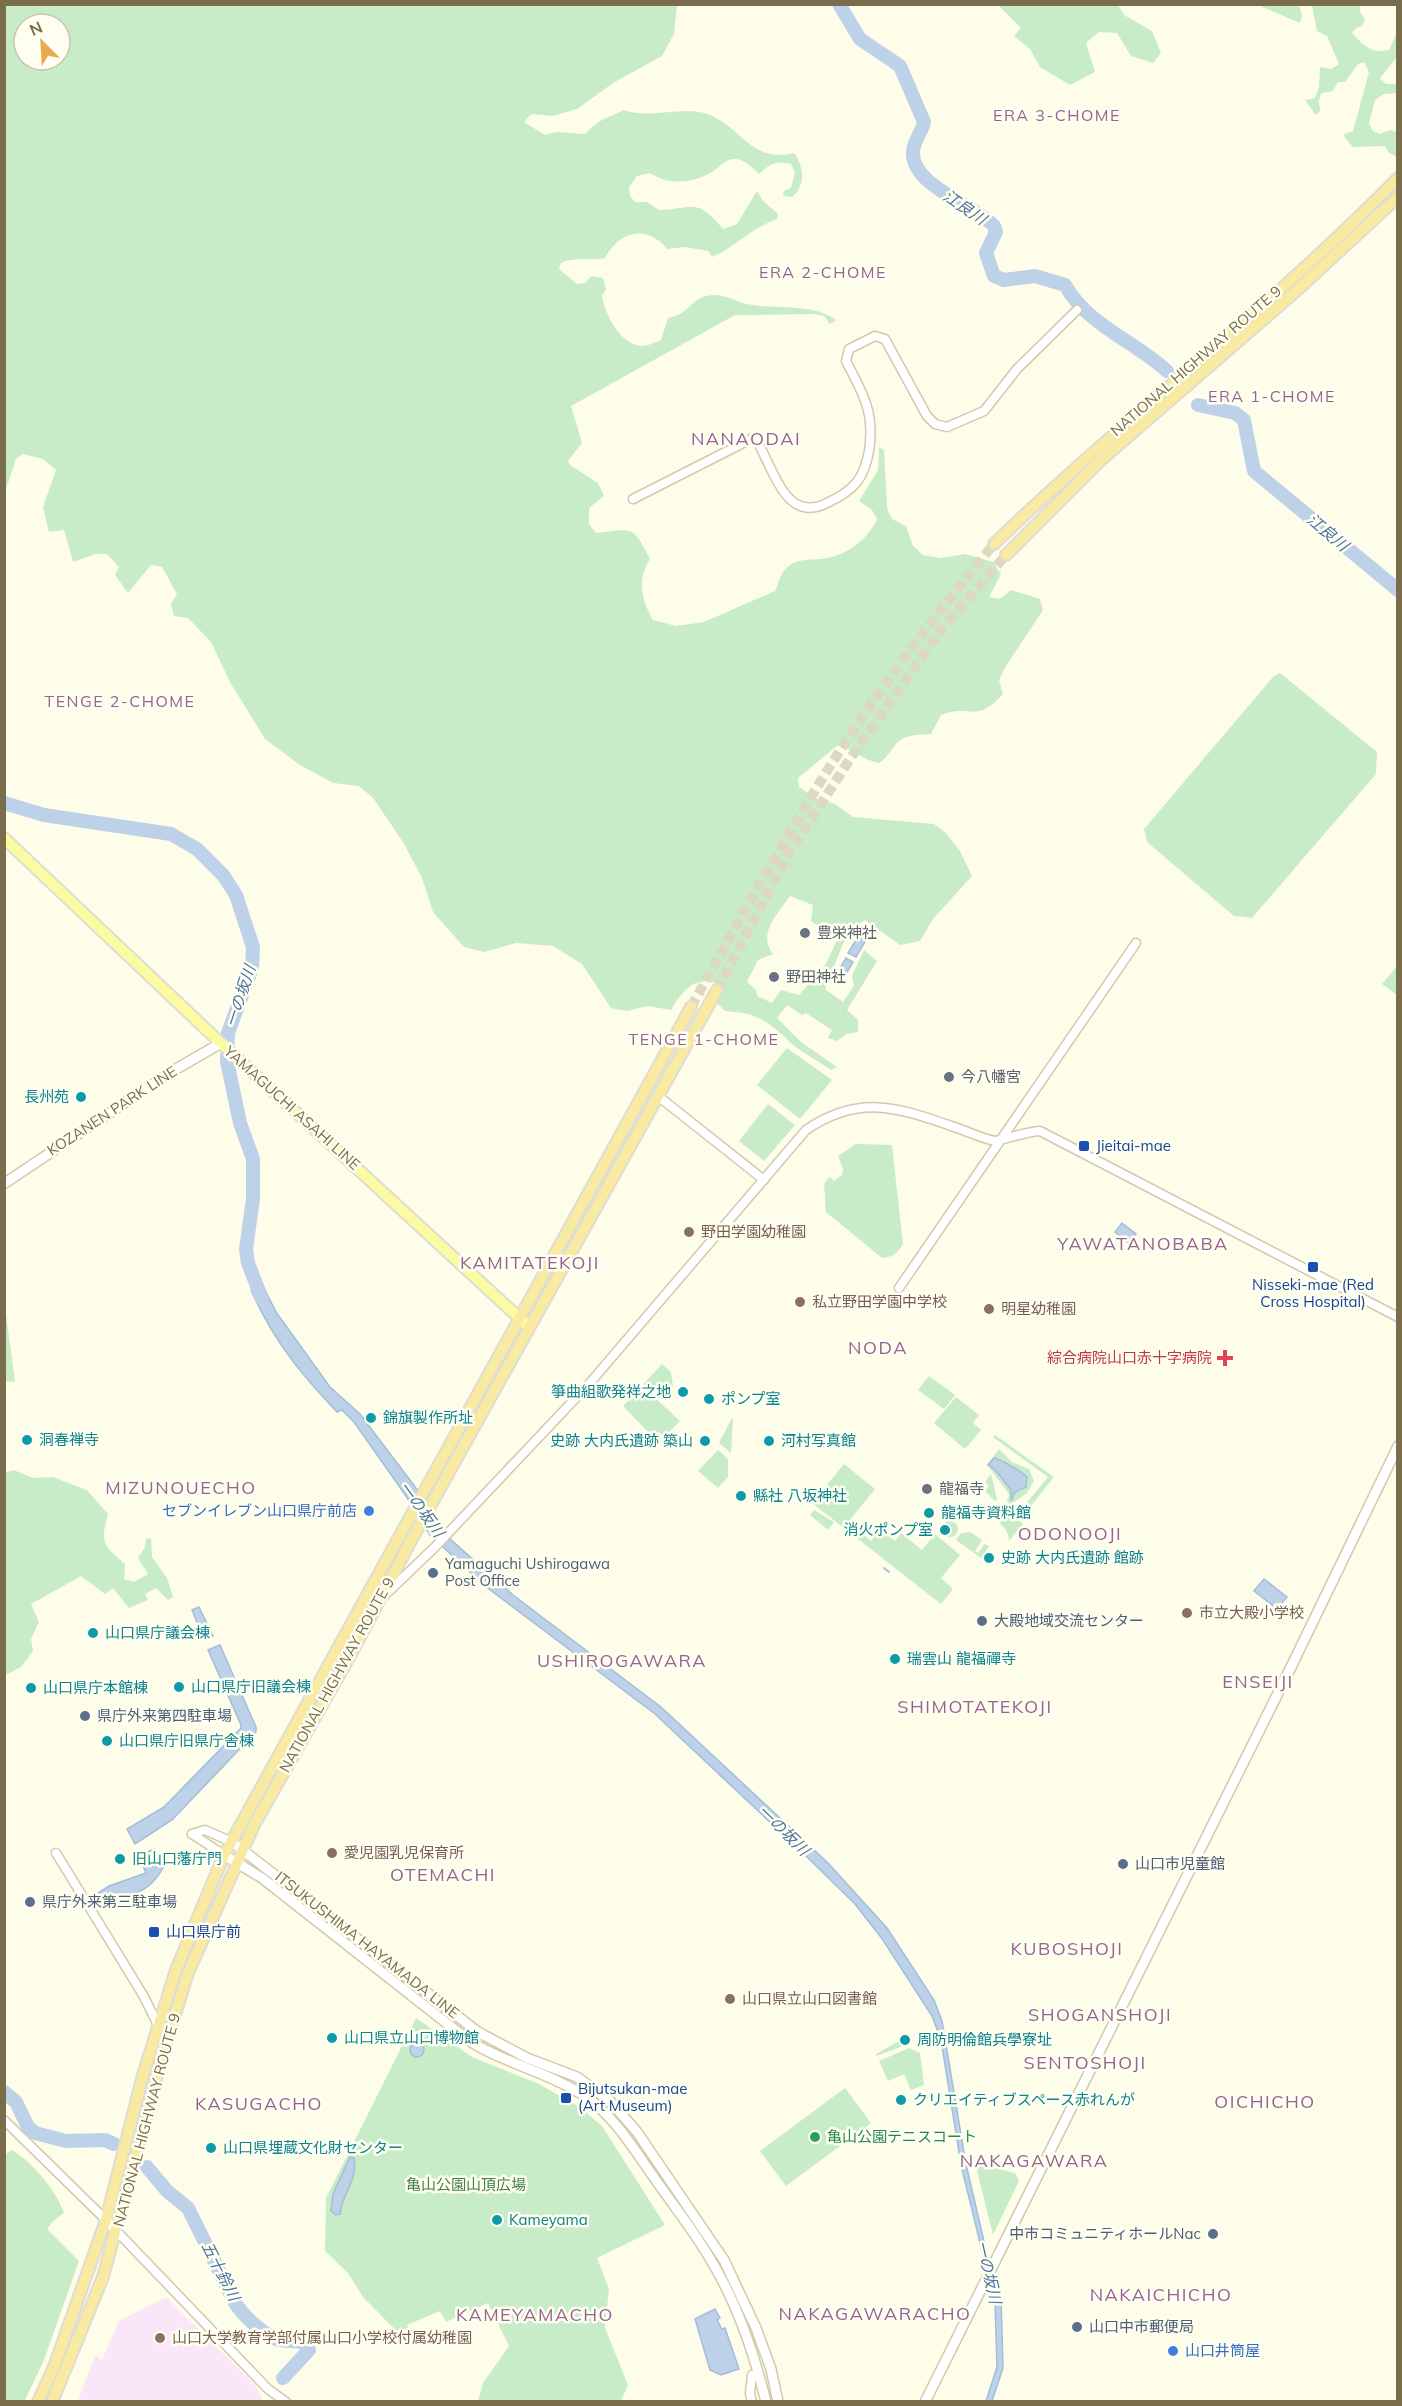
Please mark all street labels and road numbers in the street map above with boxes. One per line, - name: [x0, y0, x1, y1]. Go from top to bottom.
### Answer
- street label: NATIONAL HIGHWAY ROUTE 9: [1106, 281, 1285, 440]
- street label: YAMAGUCHI ASAHI LINE: [219, 1041, 365, 1174]
- street label: KOZANEN PARK LINE: [43, 1061, 180, 1160]
- street label: NATIONAL HIGHWAY ROUTE 9: [275, 1574, 398, 1776]
- street label: ITSUKUSHIMA HAYAMADA LINE: [271, 1867, 463, 2022]
- street label: NATIONAL HIGHWAY ROUTE 9: [109, 2011, 184, 2229]

